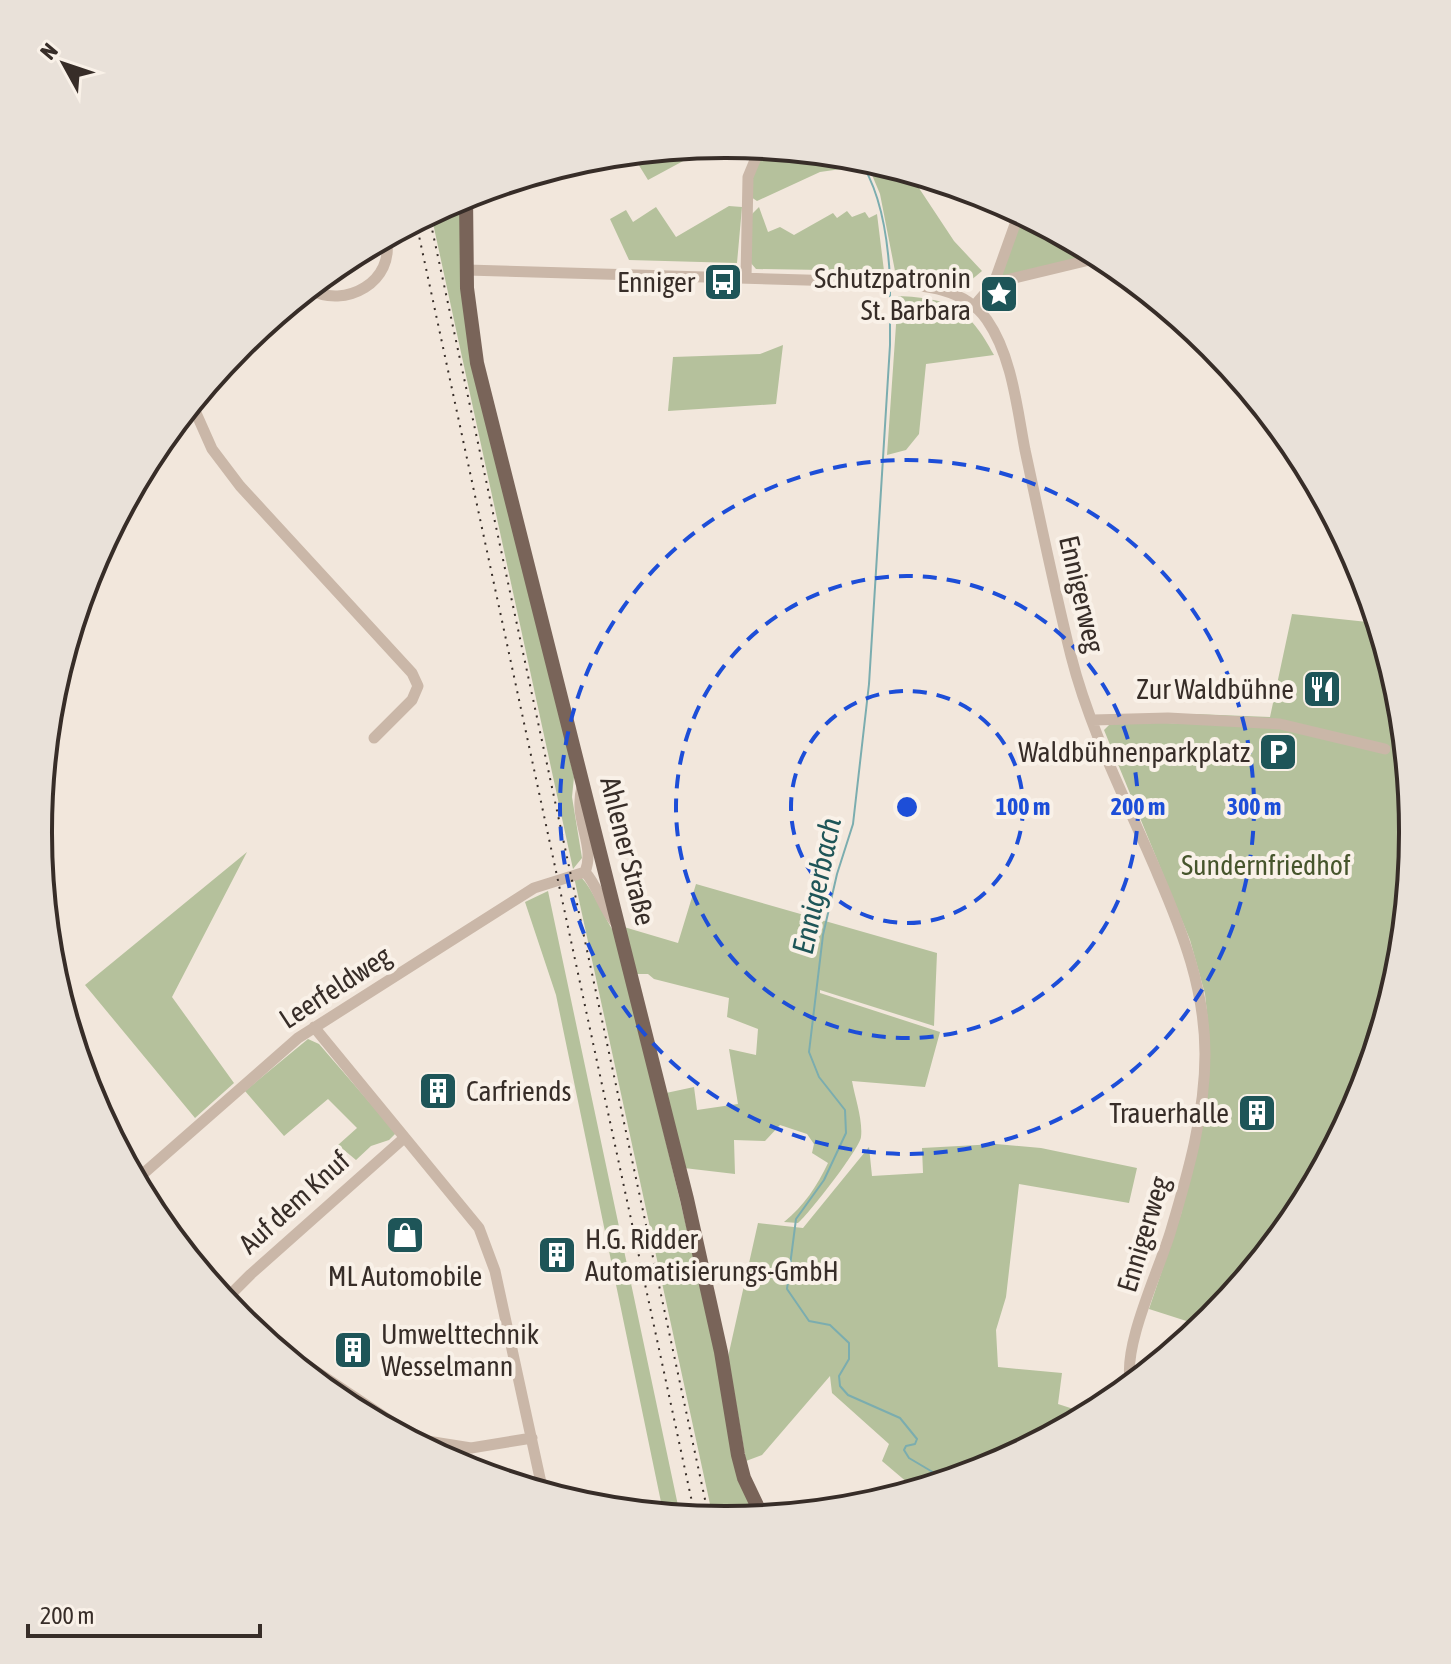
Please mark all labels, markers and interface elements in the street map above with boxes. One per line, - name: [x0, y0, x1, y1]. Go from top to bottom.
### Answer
- north arrow: [24, 24, 104, 104]
- text: N: [35, 38, 63, 64]
- bus stop icon: Enniger: [702, 261, 744, 303]
- place label: Schutzpatronin St. Barbara: [814, 262, 971, 326]
- place label: Enniger: [617, 266, 696, 298]
- place icon: Schutzpatronin St. Barbara: [978, 273, 1020, 315]
- street label: Ennigerweg: [1053, 532, 1111, 656]
- restaurant icon: Zur Waldbühne: [1301, 668, 1343, 710]
- place label: Zur Waldbühne: [1136, 673, 1294, 705]
- parking icon: Waldbühnenparkplatz: [1257, 731, 1299, 773]
- place label: Waldbühnenparkplatz: [1018, 736, 1250, 768]
- street label: Ahlener Straße: [594, 773, 662, 929]
- centre of rings: [893, 793, 921, 821]
- text: 100 m: [996, 793, 1050, 820]
- text: 200 m: [1111, 793, 1165, 820]
- text: 300 m: [1227, 793, 1281, 820]
- water label: Ennigerbach: [785, 814, 847, 957]
- park label: Sundernfriedhof: [1181, 849, 1351, 881]
- street label: Leerfeldweg: [273, 939, 397, 1035]
- building icon: Carfriends: [417, 1070, 459, 1112]
- place label: Carfriends: [466, 1075, 571, 1107]
- building icon: Trauerhalle: [1236, 1092, 1278, 1134]
- place label: Trauerhalle: [1109, 1097, 1229, 1129]
- street label: Auf dem Knuf: [232, 1144, 356, 1260]
- street label: Ennigerweg: [1110, 1172, 1176, 1296]
- shop icon: ML Automobile: [384, 1214, 426, 1256]
- place label: H.G. Ridder Automatisierungs-GmbH: [585, 1223, 839, 1287]
- building icon: H.G. Ridder Automatisierungs-GmbH: [536, 1234, 578, 1276]
- place label: ML Automobile: [328, 1260, 482, 1292]
- place label: Umwelttechnik Wesselmann: [381, 1318, 539, 1382]
- building icon: Umwelttechnik Wesselmann: [332, 1329, 374, 1371]
- scale bar: [28, 1588, 260, 1638]
- text: 200 m: [40, 1602, 94, 1629]

